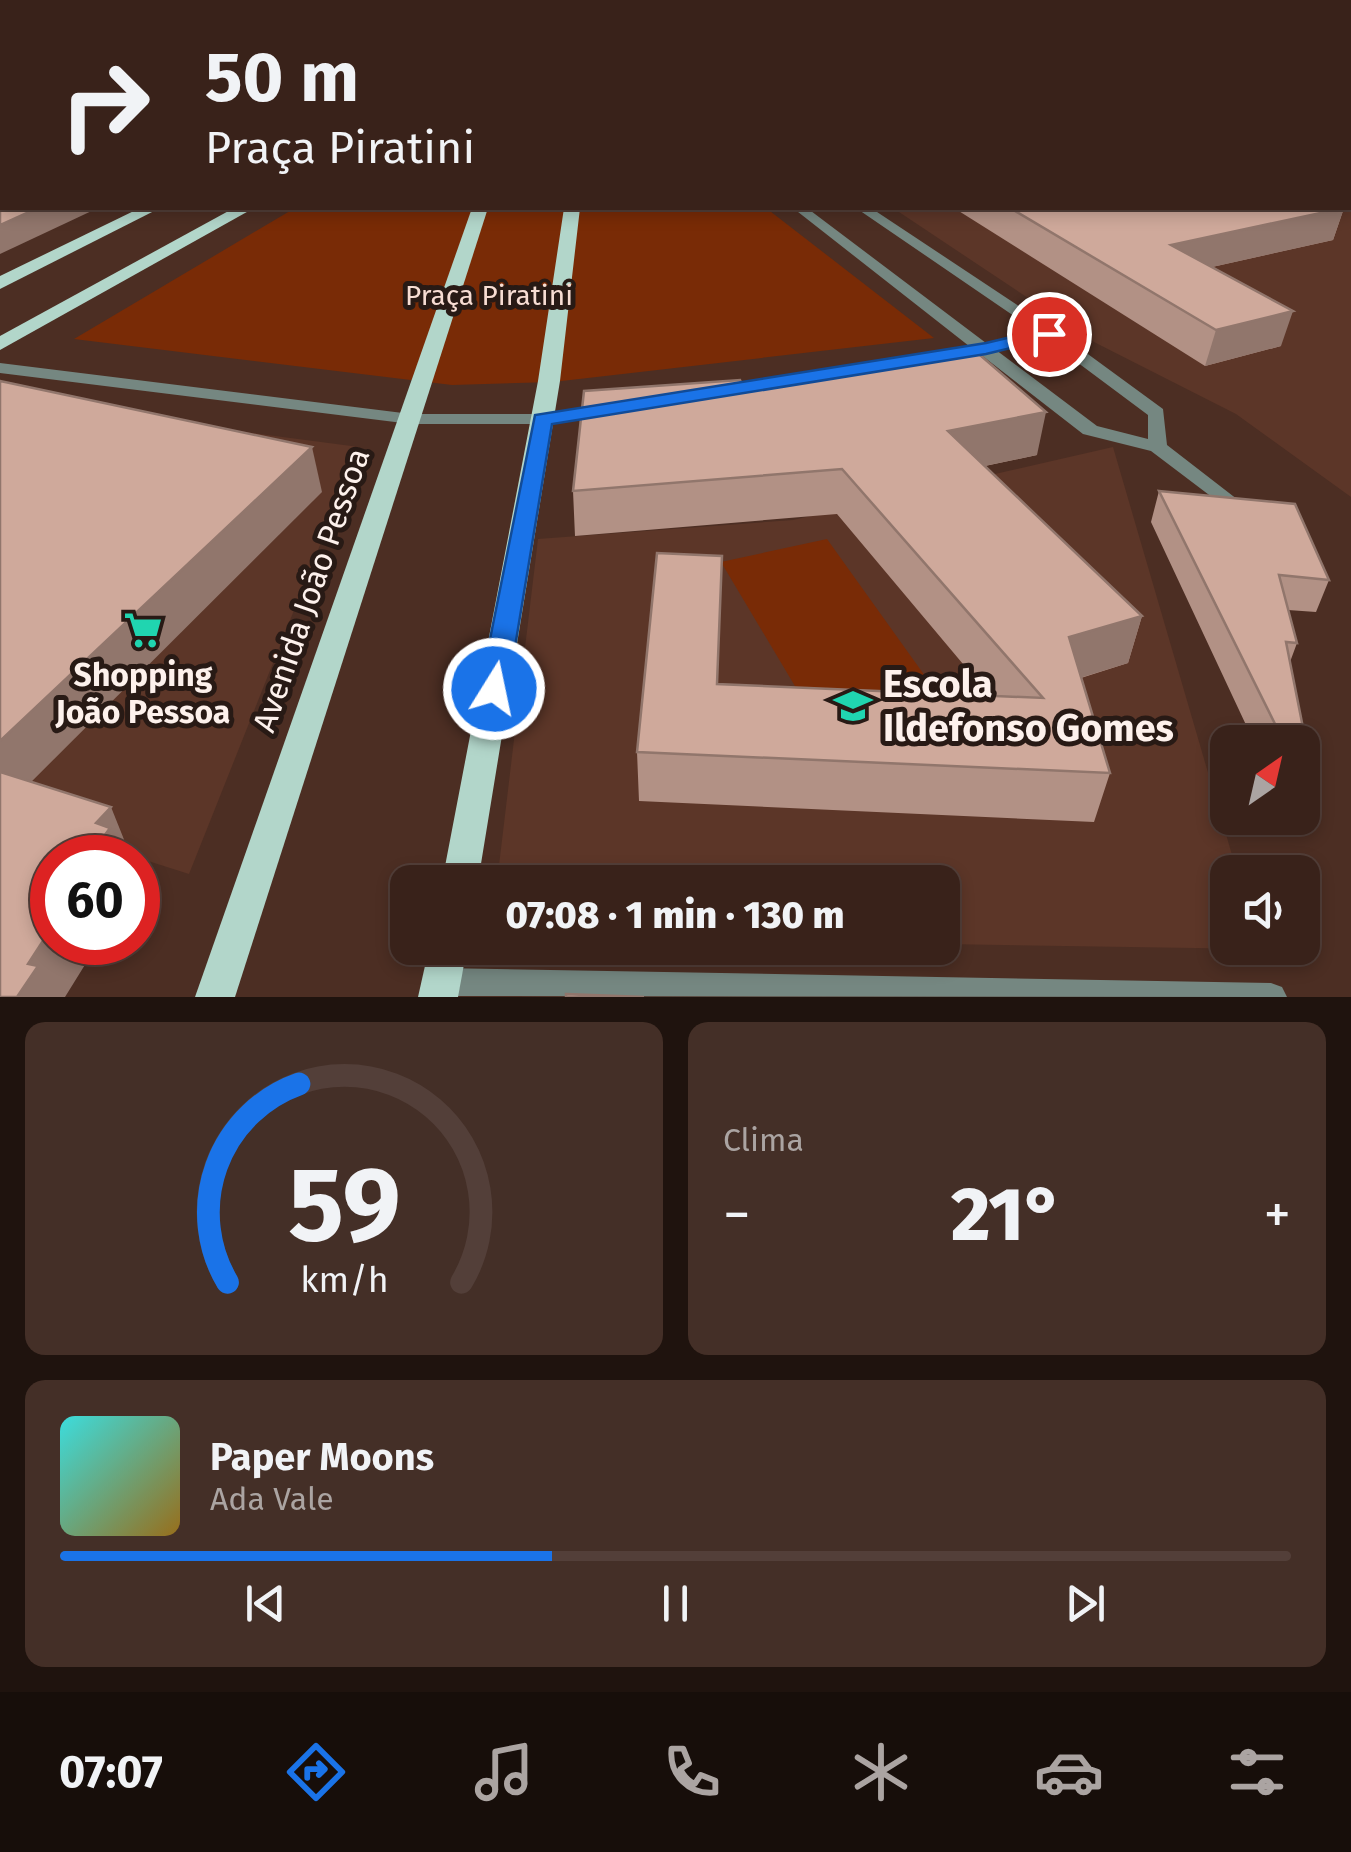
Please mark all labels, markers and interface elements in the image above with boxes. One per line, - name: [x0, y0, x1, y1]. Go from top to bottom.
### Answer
- text: 50 m: [205, 36, 359, 120]
- icon: right: [40, 40, 170, 170]
- text: Praça Piratini: [205, 121, 475, 175]
- park label: Praça Piratini: [405, 279, 573, 312]
- pin: [1007, 292, 1092, 377]
- icon: arrive: [1022, 307, 1077, 362]
- street label: Avenida João Pessoa: [245, 443, 377, 737]
- supermarket icon: Shopping João Pessoa: [122, 609, 164, 651]
- position arrow: [442, 637, 546, 741]
- place label: Shopping João Pessoa: [55, 656, 230, 731]
- place label: Escola Ildefonso Gomes: [883, 661, 1174, 751]
- school or university icon: Escola Ildefonso Gomes: [832, 685, 874, 727]
- north arrow: [1210, 725, 1320, 835]
- map controls: [1210, 725, 1320, 965]
- speed limit sign: 60: [30, 835, 160, 965]
- button: sound: [1210, 855, 1320, 965]
- text: 07:08 · 1 min · 130 m: [505, 892, 845, 938]
- text: Clima: [723, 1121, 804, 1159]
- text: 59: [288, 1143, 400, 1268]
- text: 21°: [951, 1170, 1063, 1260]
- text: −: [723, 1182, 751, 1248]
- text: +: [1264, 1182, 1291, 1248]
- text: km/h: [300, 1259, 388, 1301]
- text: Paper Moons: [210, 1434, 434, 1480]
- text: Ada Vale: [210, 1480, 334, 1518]
- icon: previous: [238, 1576, 293, 1631]
- icon: pause: [648, 1576, 703, 1631]
- icon: next: [1058, 1576, 1113, 1631]
- icon: directions: [281, 1737, 351, 1807]
- icon: music: [469, 1737, 539, 1807]
- icon: phone: [657, 1737, 727, 1807]
- icon: climate: [846, 1737, 916, 1807]
- icon: car: [1034, 1737, 1104, 1807]
- icon: filters: [1222, 1737, 1292, 1807]
- text: 07:07: [59, 1745, 163, 1799]

